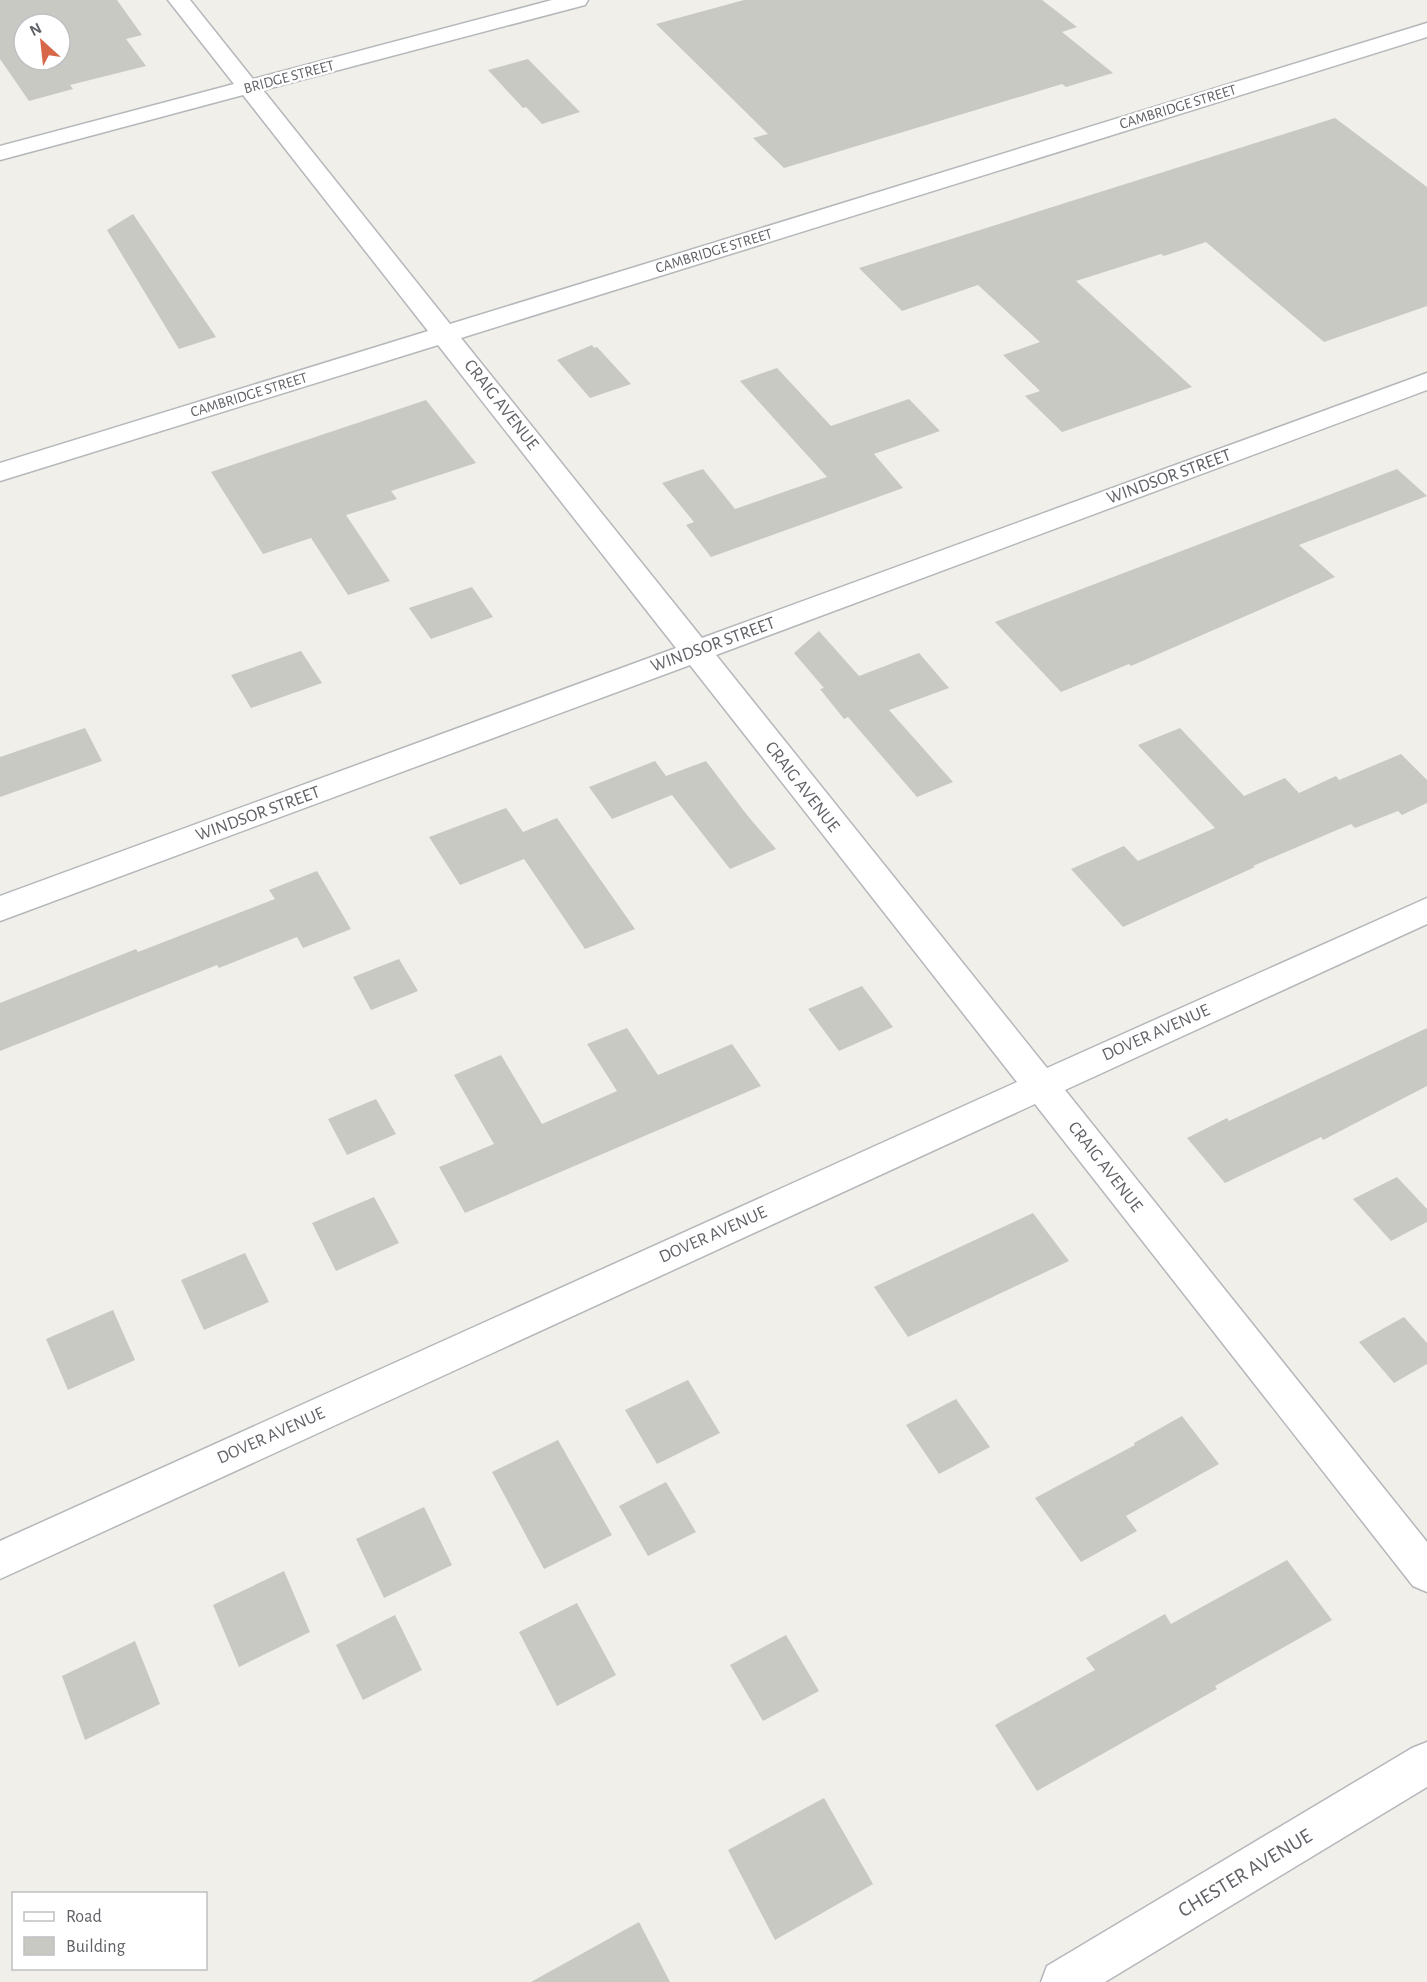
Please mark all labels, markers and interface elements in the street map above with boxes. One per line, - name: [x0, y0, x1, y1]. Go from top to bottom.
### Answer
- north arrow: [12, 12, 72, 72]
- text: N: [27, 20, 44, 39]
- street label: BRIDGE STREET: [242, 58, 337, 96]
- street label: CAMBRIDGE STREET: [1118, 82, 1239, 132]
- street label: CAMBRIDGE STREET: [654, 226, 775, 276]
- street label: CRAIG AVENUE: [460, 356, 542, 454]
- street label: CAMBRIDGE STREET: [189, 370, 310, 420]
- street label: WINDSOR STREET: [1104, 446, 1234, 508]
- street label: WINDSOR STREET: [648, 614, 778, 676]
- street label: CRAIG AVENUE: [761, 738, 843, 836]
- street label: WINDSOR STREET: [193, 783, 323, 845]
- street label: DOVER AVENUE: [1100, 1001, 1213, 1065]
- street label: CRAIG AVENUE: [1064, 1118, 1146, 1216]
- street label: DOVER AVENUE: [657, 1203, 770, 1267]
- street label: DOVER AVENUE: [215, 1404, 328, 1468]
- street label: CHESTER AVENUE: [1175, 1825, 1315, 1921]
- legend: [12, 1892, 207, 1970]
- text: Road: [66, 1908, 102, 1926]
- text: Building: [66, 1938, 126, 1956]

